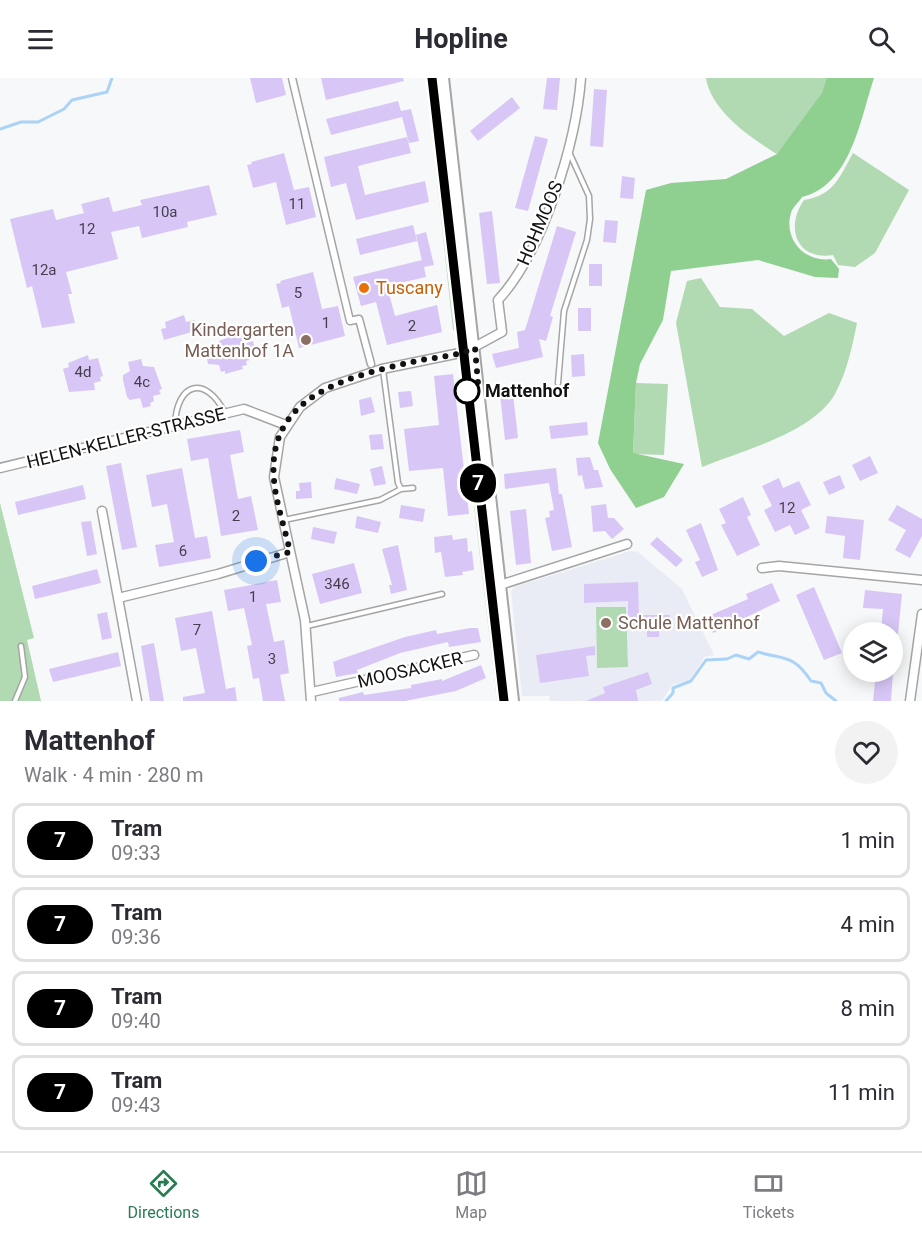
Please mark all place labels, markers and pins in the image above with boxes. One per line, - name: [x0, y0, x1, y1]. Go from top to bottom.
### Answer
- place label: Tuscany: [376, 277, 443, 298]
- marker: Tuscany: [357, 281, 371, 295]
- place label: Kindergarten Mattenhof 1A: [184, 319, 294, 361]
- marker: Kindergarten Mattenhof 1A: [299, 333, 313, 347]
- marker: Mattenhof: [454, 378, 480, 404]
- place label: Mattenhof: [485, 380, 570, 401]
- place label: Schule Mattenhof: [618, 612, 760, 633]
- marker: Schule Mattenhof: [599, 616, 613, 630]

